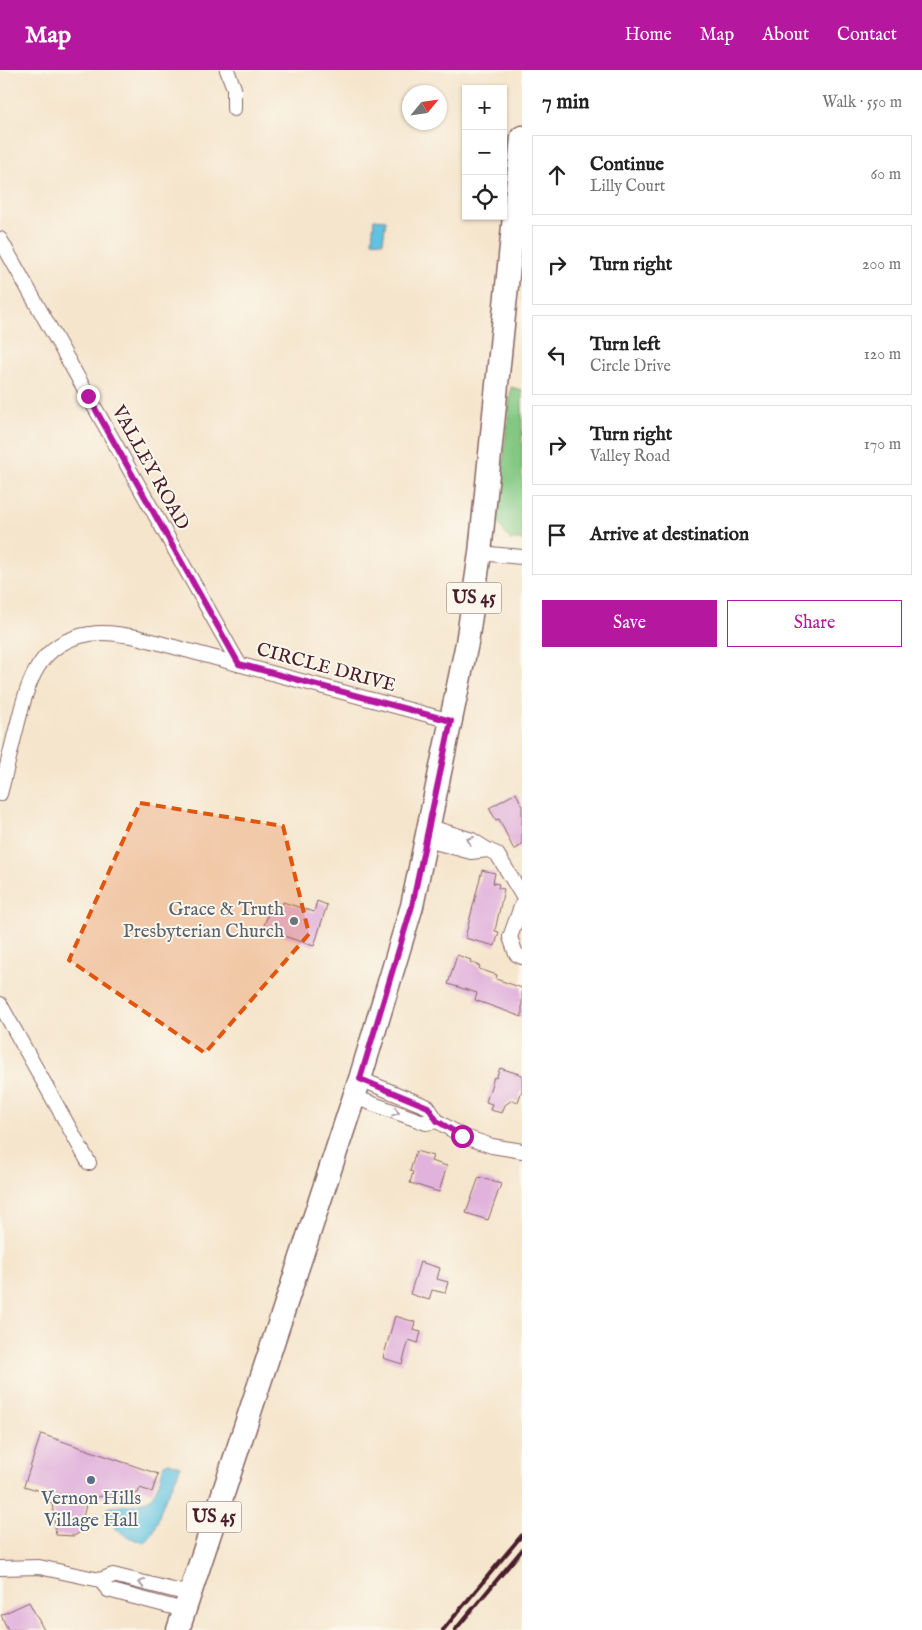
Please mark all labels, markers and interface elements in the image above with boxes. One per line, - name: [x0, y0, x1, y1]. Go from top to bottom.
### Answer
- text: Map: [25, 20, 71, 51]
- text: Home: [625, 24, 672, 47]
- text: Map: [700, 24, 734, 47]
- text: About: [762, 24, 809, 47]
- text: Contact: [837, 24, 897, 47]
- north arrow: [402, 85, 447, 130]
- map controls: [462, 85, 507, 220]
- button: +: [462, 85, 507, 130]
- text: 7 min: [542, 89, 589, 116]
- text: Walk · 550 m: [822, 93, 902, 113]
- button: −: [462, 130, 507, 175]
- text: Continue: [590, 153, 664, 177]
- icon: ahead: [543, 161, 571, 189]
- text: 60 m: [871, 165, 901, 185]
- button: locate: [462, 175, 507, 220]
- text: Lilly Court: [590, 177, 665, 197]
- icon: right: [543, 251, 571, 279]
- text: Turn right: [590, 253, 672, 277]
- text: 200 m: [862, 255, 901, 275]
- text: Turn left: [590, 333, 661, 357]
- icon: left: [543, 341, 571, 369]
- text: 120 m: [864, 345, 901, 365]
- text: Circle Drive: [590, 357, 671, 377]
- route end: [77, 385, 100, 408]
- street label: VALLEY ROAD: [105, 401, 194, 535]
- text: Turn right: [590, 423, 672, 447]
- icon: right: [543, 431, 571, 459]
- text: 170 m: [864, 435, 901, 455]
- text: Valley Road: [590, 447, 670, 467]
- icon: arrive: [543, 521, 571, 549]
- text: Arrive at destination: [590, 523, 749, 547]
- road number: US 45: [446, 582, 502, 614]
- button: Save: [542, 600, 717, 647]
- button: Share: [727, 600, 902, 647]
- street label: CIRCLE DRIVE: [254, 638, 398, 698]
- one-way arrow: [466, 836, 475, 847]
- place label: Grace & Truth Presbyterian Church: [123, 898, 284, 944]
- marker: Grace & Truth Presbyterian Church: [288, 915, 300, 927]
- one-way arrow: [391, 1106, 399, 1116]
- route start: [451, 1125, 474, 1148]
- marker: Vernon Hills Village Hall: [85, 1474, 97, 1486]
- place label: Vernon Hills Village Hall: [40, 1487, 141, 1533]
- road number: US 45: [186, 1501, 242, 1532]
- one-way arrow: [137, 1578, 146, 1589]

